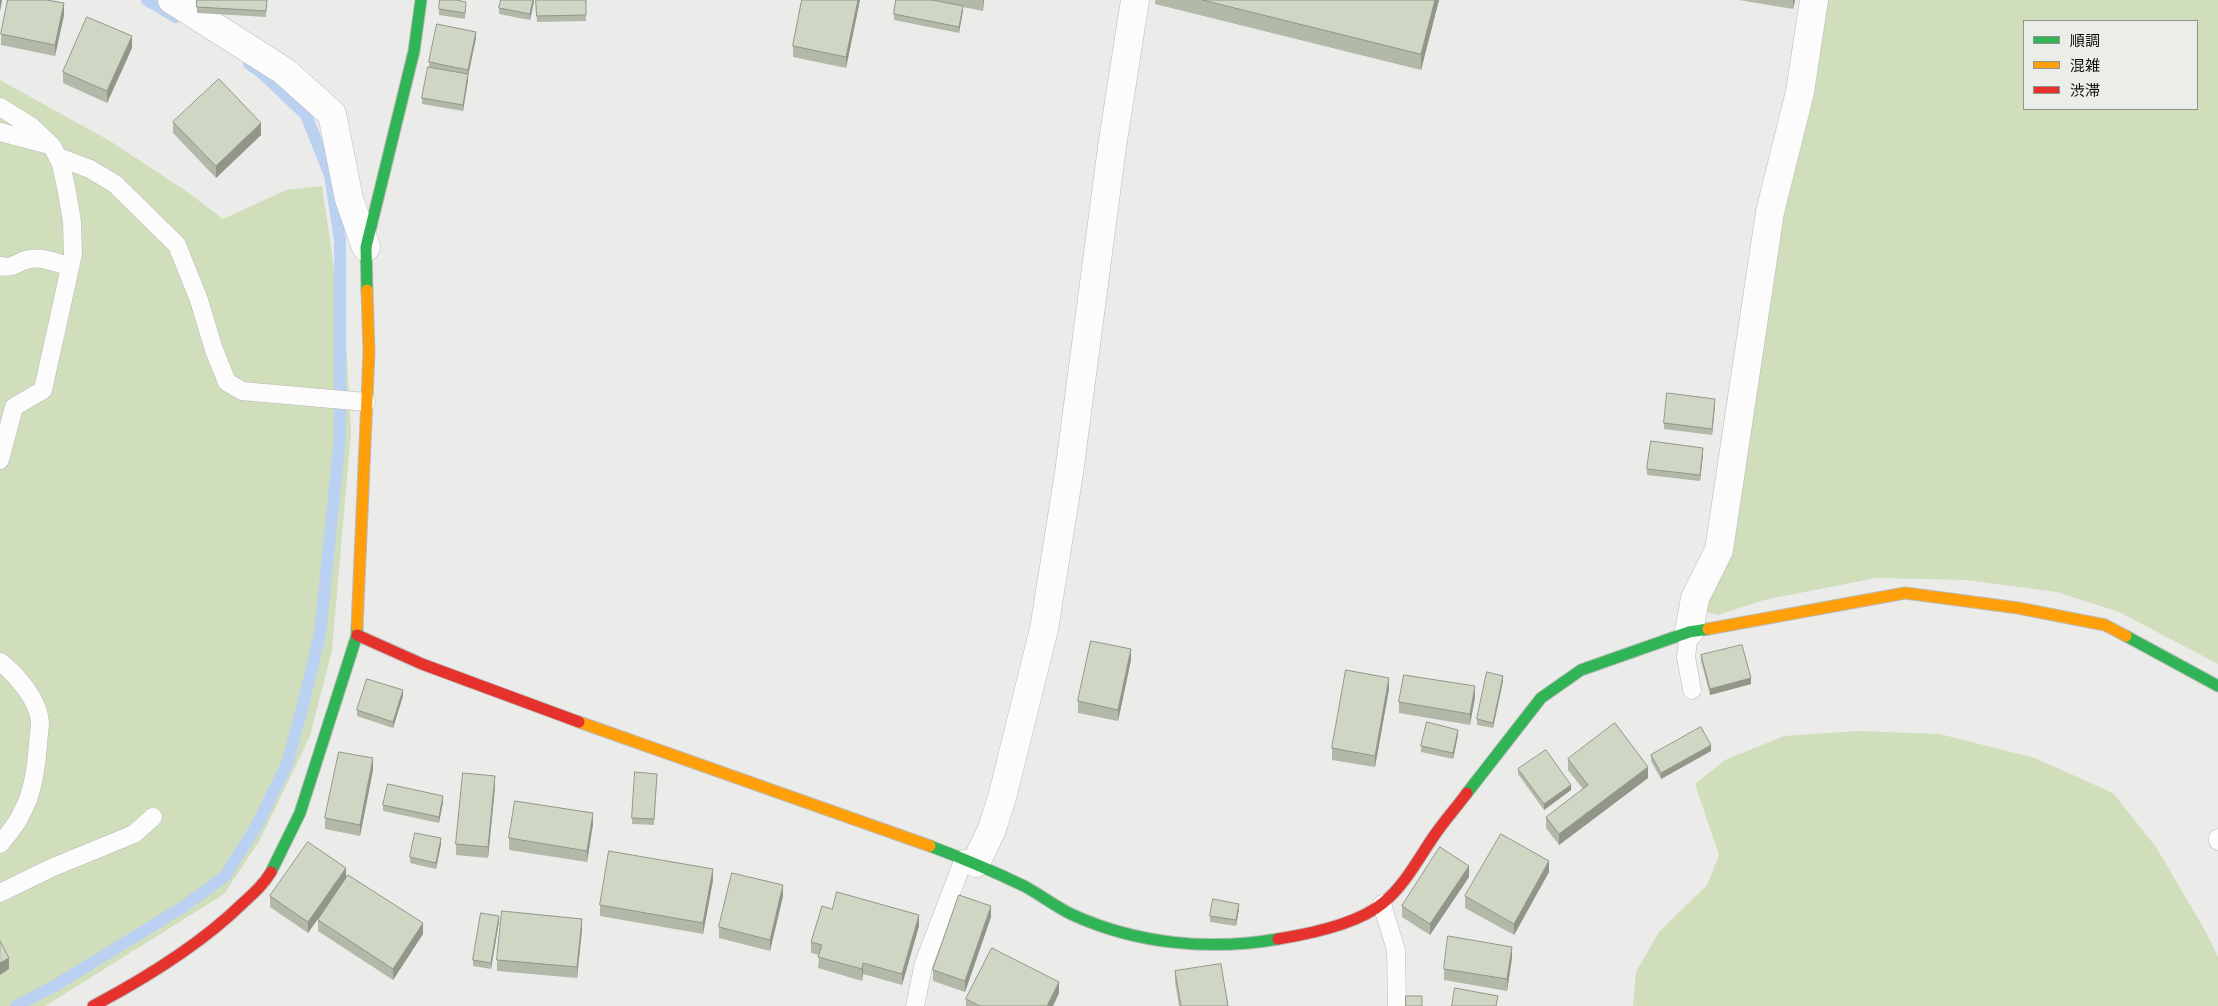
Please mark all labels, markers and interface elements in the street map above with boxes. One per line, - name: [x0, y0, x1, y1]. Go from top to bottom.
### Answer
- legend: [2023, 20, 2198, 110]
- text: 順調: [2070, 32, 2100, 50]
- text: 混雑: [2070, 57, 2100, 75]
- text: 渋滞: [2070, 82, 2100, 100]

